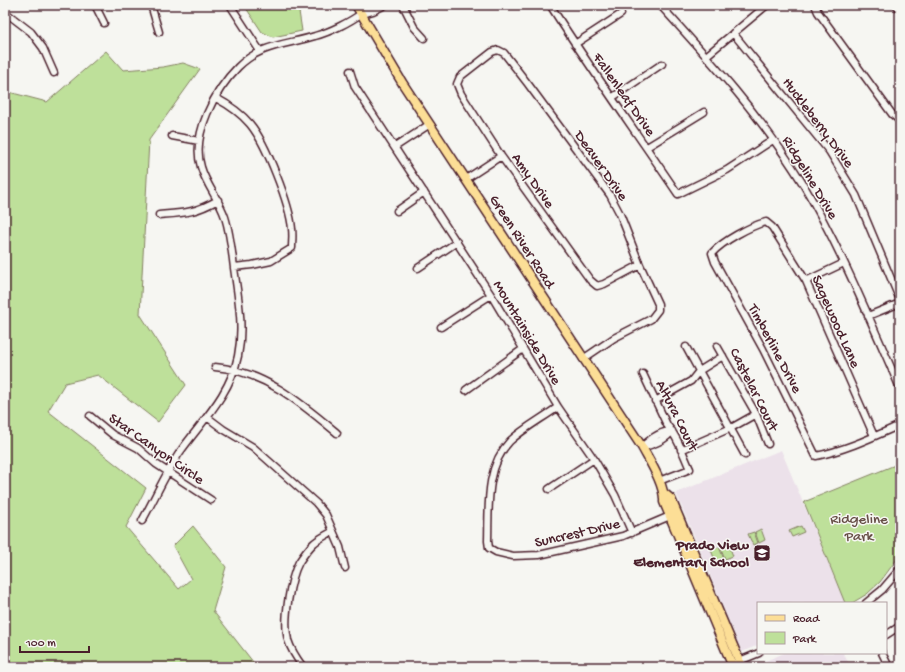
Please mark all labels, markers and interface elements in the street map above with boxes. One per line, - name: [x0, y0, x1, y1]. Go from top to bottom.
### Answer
- street label: Fallenleaf Drive: [587, 49, 659, 141]
- street label: Huckleberry Drive: [778, 75, 857, 172]
- street label: Deaver Drive: [569, 127, 631, 205]
- street label: Ridgeline Drive: [777, 133, 841, 223]
- street label: Amy Drive: [507, 150, 558, 212]
- street label: Green River Road: [484, 192, 559, 293]
- street label: Sagewood Lane: [807, 273, 864, 371]
- street label: Mountainside Drive: [488, 278, 565, 389]
- street label: Timberline Drive: [743, 300, 805, 397]
- street label: Castelar Court: [725, 345, 783, 436]
- street label: Altura Court: [651, 378, 703, 456]
- street label: Star Canyon Circle: [105, 410, 207, 489]
- park label: Ridgeline Park: [830, 511, 888, 546]
- street label: Suncrest Drive: [533, 515, 622, 553]
- place label: Prado View Elementary School: [633, 537, 750, 572]
- school or university icon: Prado View Elementary School: [752, 543, 772, 563]
- legend: [757, 602, 887, 654]
- text: Road: [793, 613, 820, 627]
- scale bar: [20, 628, 89, 654]
- text: Park: [792, 633, 818, 647]
- text: 100 m: [25, 637, 56, 651]

